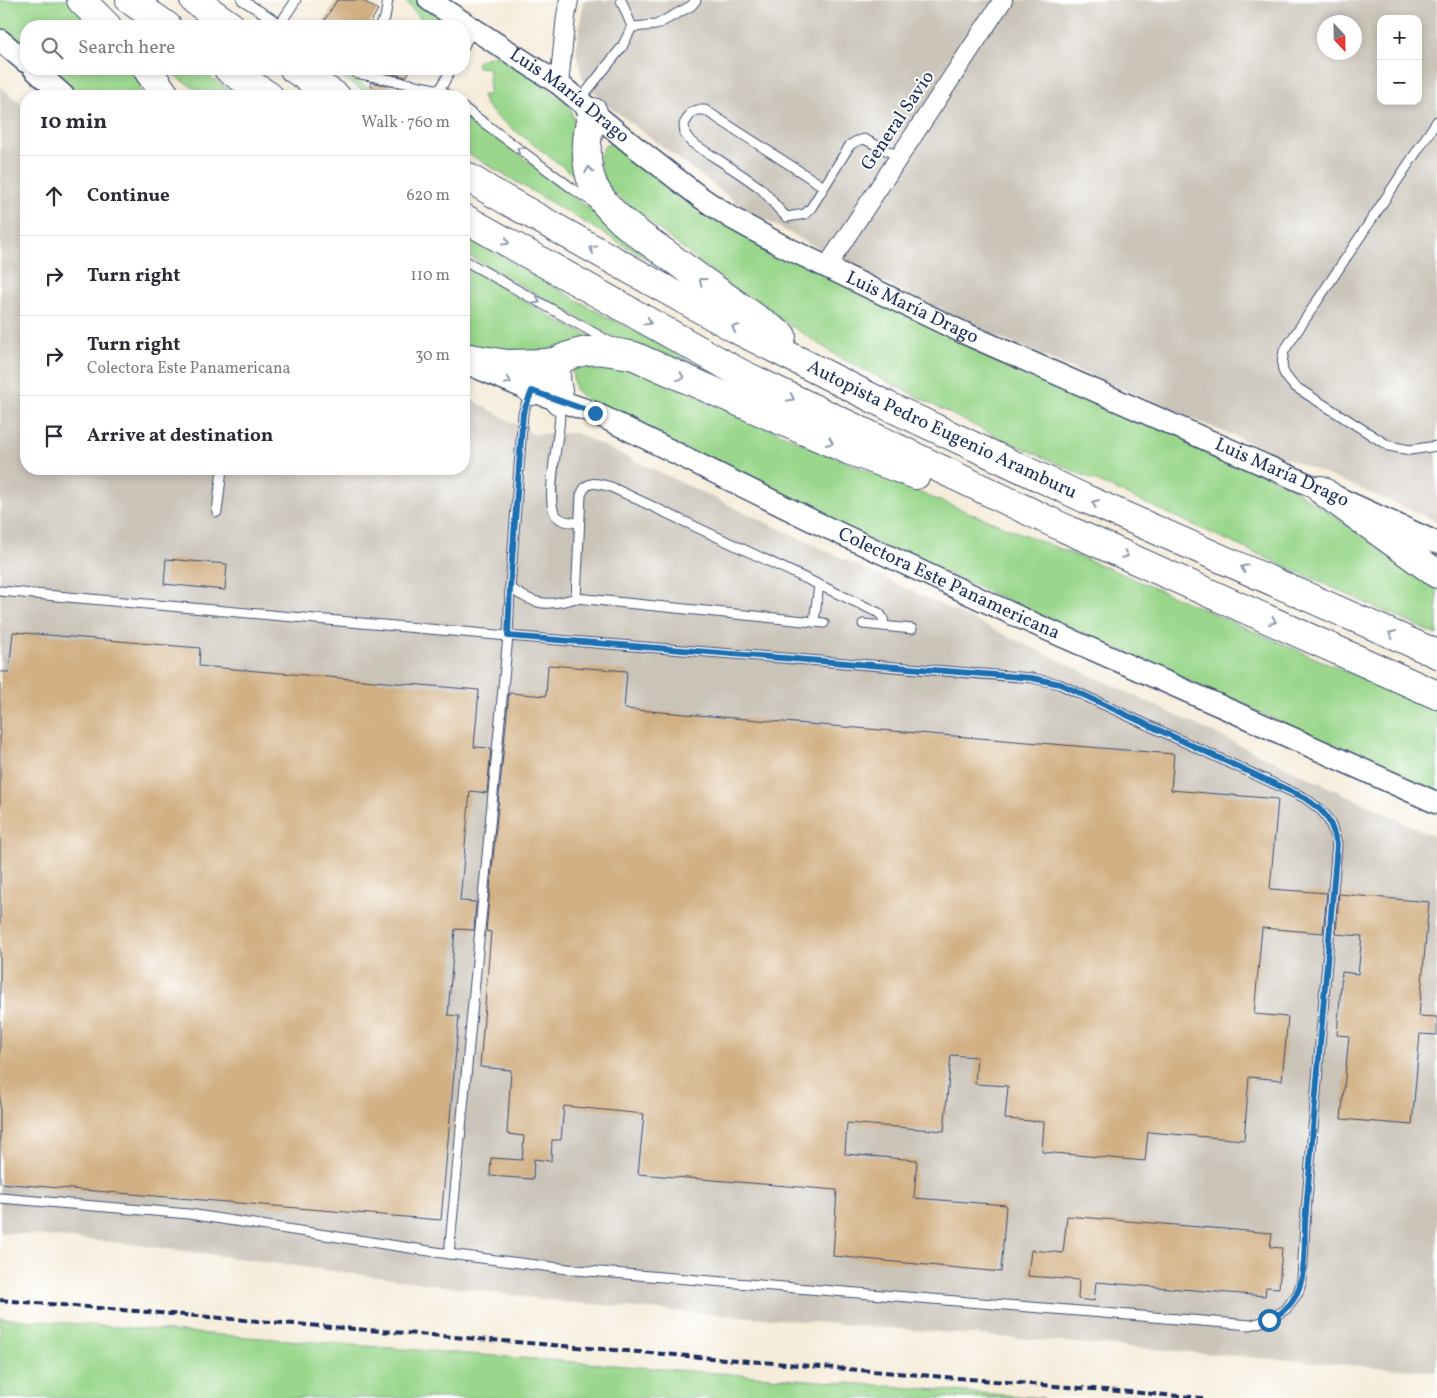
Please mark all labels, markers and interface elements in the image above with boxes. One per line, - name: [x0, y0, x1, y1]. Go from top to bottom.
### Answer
- north arrow: [1317, 15, 1362, 60]
- map controls: [1377, 15, 1422, 105]
- button: +: [1377, 15, 1422, 60]
- search box: [20, 20, 470, 75]
- icon: search: [38, 34, 66, 62]
- text: Search here: [78, 35, 175, 61]
- street label: Luis María Drago: [504, 42, 635, 150]
- button: −: [1377, 60, 1422, 105]
- street label: General Savio: [855, 66, 941, 176]
- text: 10 min: [40, 108, 107, 137]
- text: Walk · 760 m: [361, 112, 450, 134]
- one-way arrow: [517, 147, 526, 155]
- one-way arrow: [585, 165, 595, 174]
- icon: ahead: [40, 182, 68, 210]
- text: Continue: [87, 183, 170, 209]
- text: 620 m: [406, 185, 450, 207]
- one-way arrow: [501, 235, 510, 245]
- one-way arrow: [590, 246, 599, 256]
- icon: right: [40, 262, 68, 290]
- text: Turn right: [87, 263, 180, 289]
- text: 110 m: [411, 265, 450, 287]
- street label: Luis María Drago: [841, 265, 982, 351]
- one-way arrow: [698, 278, 708, 287]
- one-way arrow: [532, 294, 541, 304]
- one-way arrow: [642, 315, 651, 325]
- one-way arrow: [731, 325, 740, 335]
- text: Turn right: [87, 332, 180, 358]
- icon: right: [40, 342, 68, 370]
- text: 30 m: [415, 345, 450, 367]
- street label: Autopista Pedro Eugenio Aramburu: [802, 354, 1081, 506]
- text: Colectora Este Panamericana: [87, 358, 291, 380]
- one-way arrow: [676, 370, 685, 381]
- one-way arrow: [504, 375, 512, 385]
- one-way arrow: [786, 392, 795, 402]
- route end: [584, 402, 607, 425]
- icon: arrive: [40, 422, 68, 450]
- text: Arrive at destination: [87, 423, 273, 449]
- street label: Luis María Drago: [1211, 432, 1353, 514]
- one-way arrow: [825, 436, 834, 447]
- one-way arrow: [1091, 498, 1100, 509]
- street label: Colectora Este Panamericana: [834, 521, 1064, 646]
- one-way arrow: [1120, 549, 1129, 560]
- one-way arrow: [1240, 564, 1249, 575]
- one-way arrow: [1268, 615, 1277, 626]
- one-way arrow: [1388, 630, 1397, 640]
- route start: [1258, 1309, 1281, 1332]

